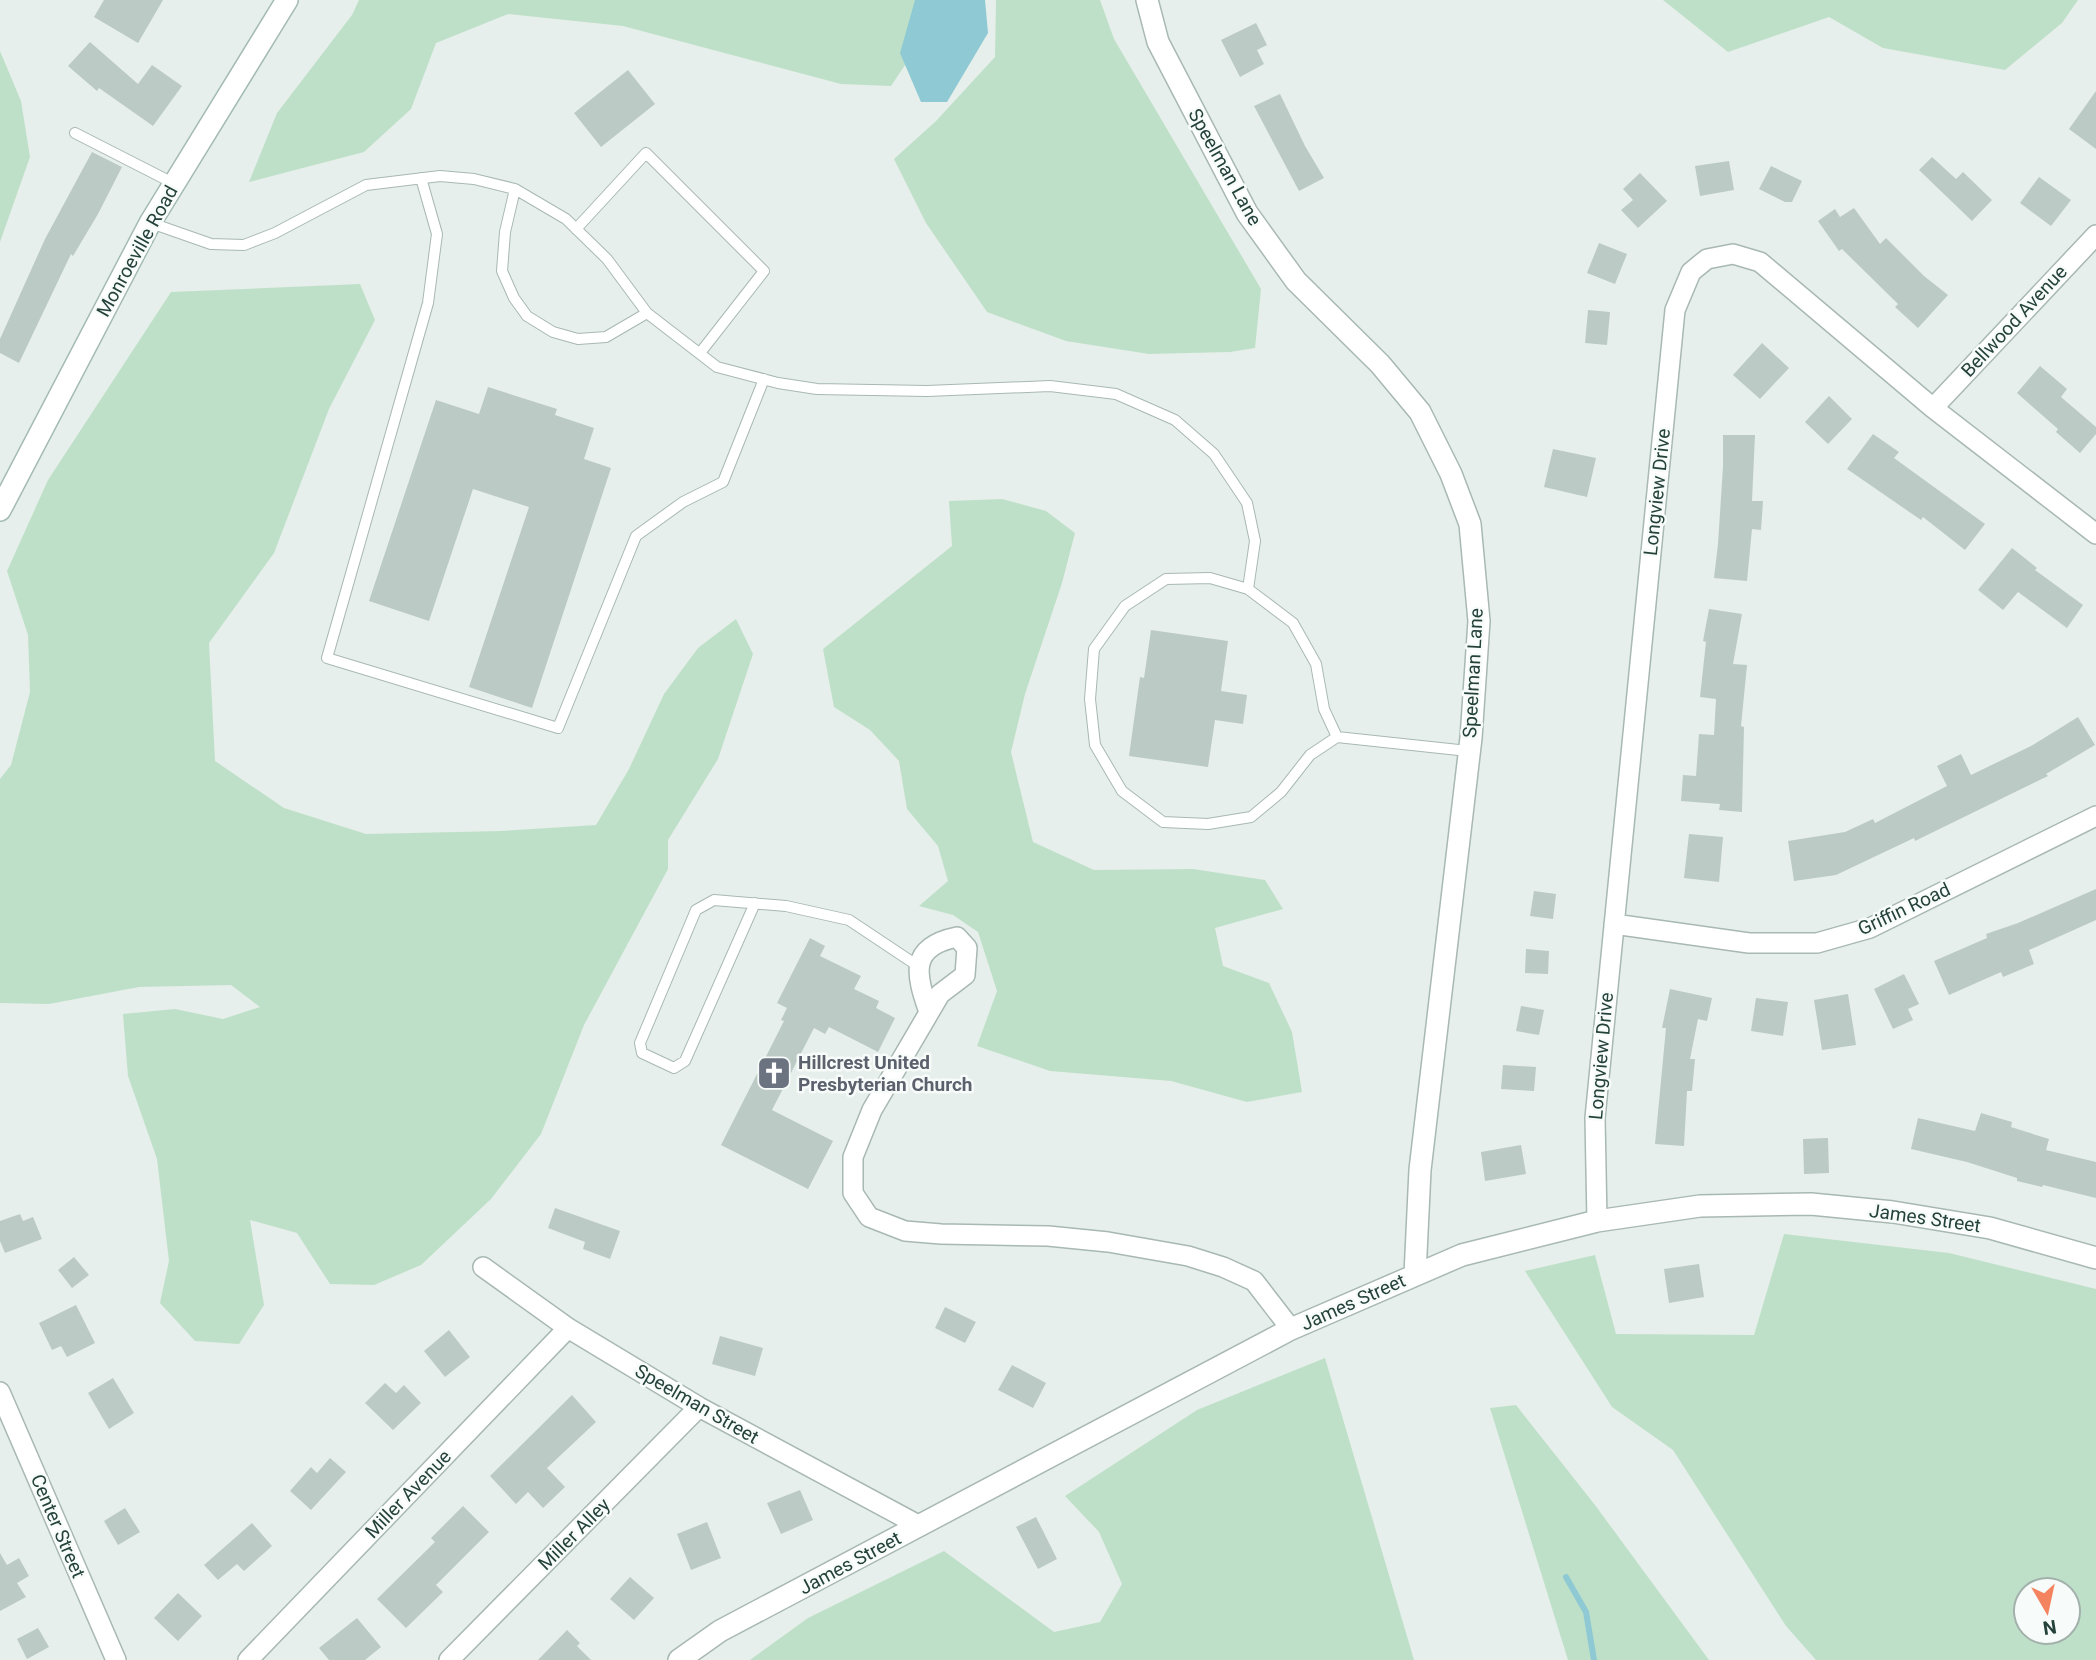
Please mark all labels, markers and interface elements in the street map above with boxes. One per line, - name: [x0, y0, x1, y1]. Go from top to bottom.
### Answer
- street label: Speelman Lane: [1183, 105, 1267, 229]
- street label: Monroeville Road: [91, 181, 183, 321]
- street label: Bellwood Avenue: [1956, 260, 2072, 382]
- street label: Longview Drive: [1639, 427, 1675, 557]
- street label: Speelman Lane: [1458, 607, 1488, 739]
- street label: Griffin Road: [1854, 878, 1954, 940]
- street label: Longview Drive: [1584, 991, 1618, 1121]
- place label: Hillcrest United Presbyterian Church: [798, 1051, 972, 1096]
- church icon: Hillcrest United Presbyterian Church: [755, 1054, 793, 1092]
- street label: James Street: [1868, 1199, 1982, 1237]
- street label: James Street: [1297, 1269, 1409, 1335]
- street label: Speelman Street: [631, 1359, 763, 1449]
- street label: Miller Avenue: [360, 1445, 456, 1543]
- street label: Center Street: [26, 1471, 90, 1581]
- street label: Miller Alley: [533, 1493, 615, 1575]
- street label: James Street: [795, 1527, 905, 1599]
- north arrow: [2012, 1576, 2082, 1646]
- text: N: [2041, 1615, 2058, 1640]

